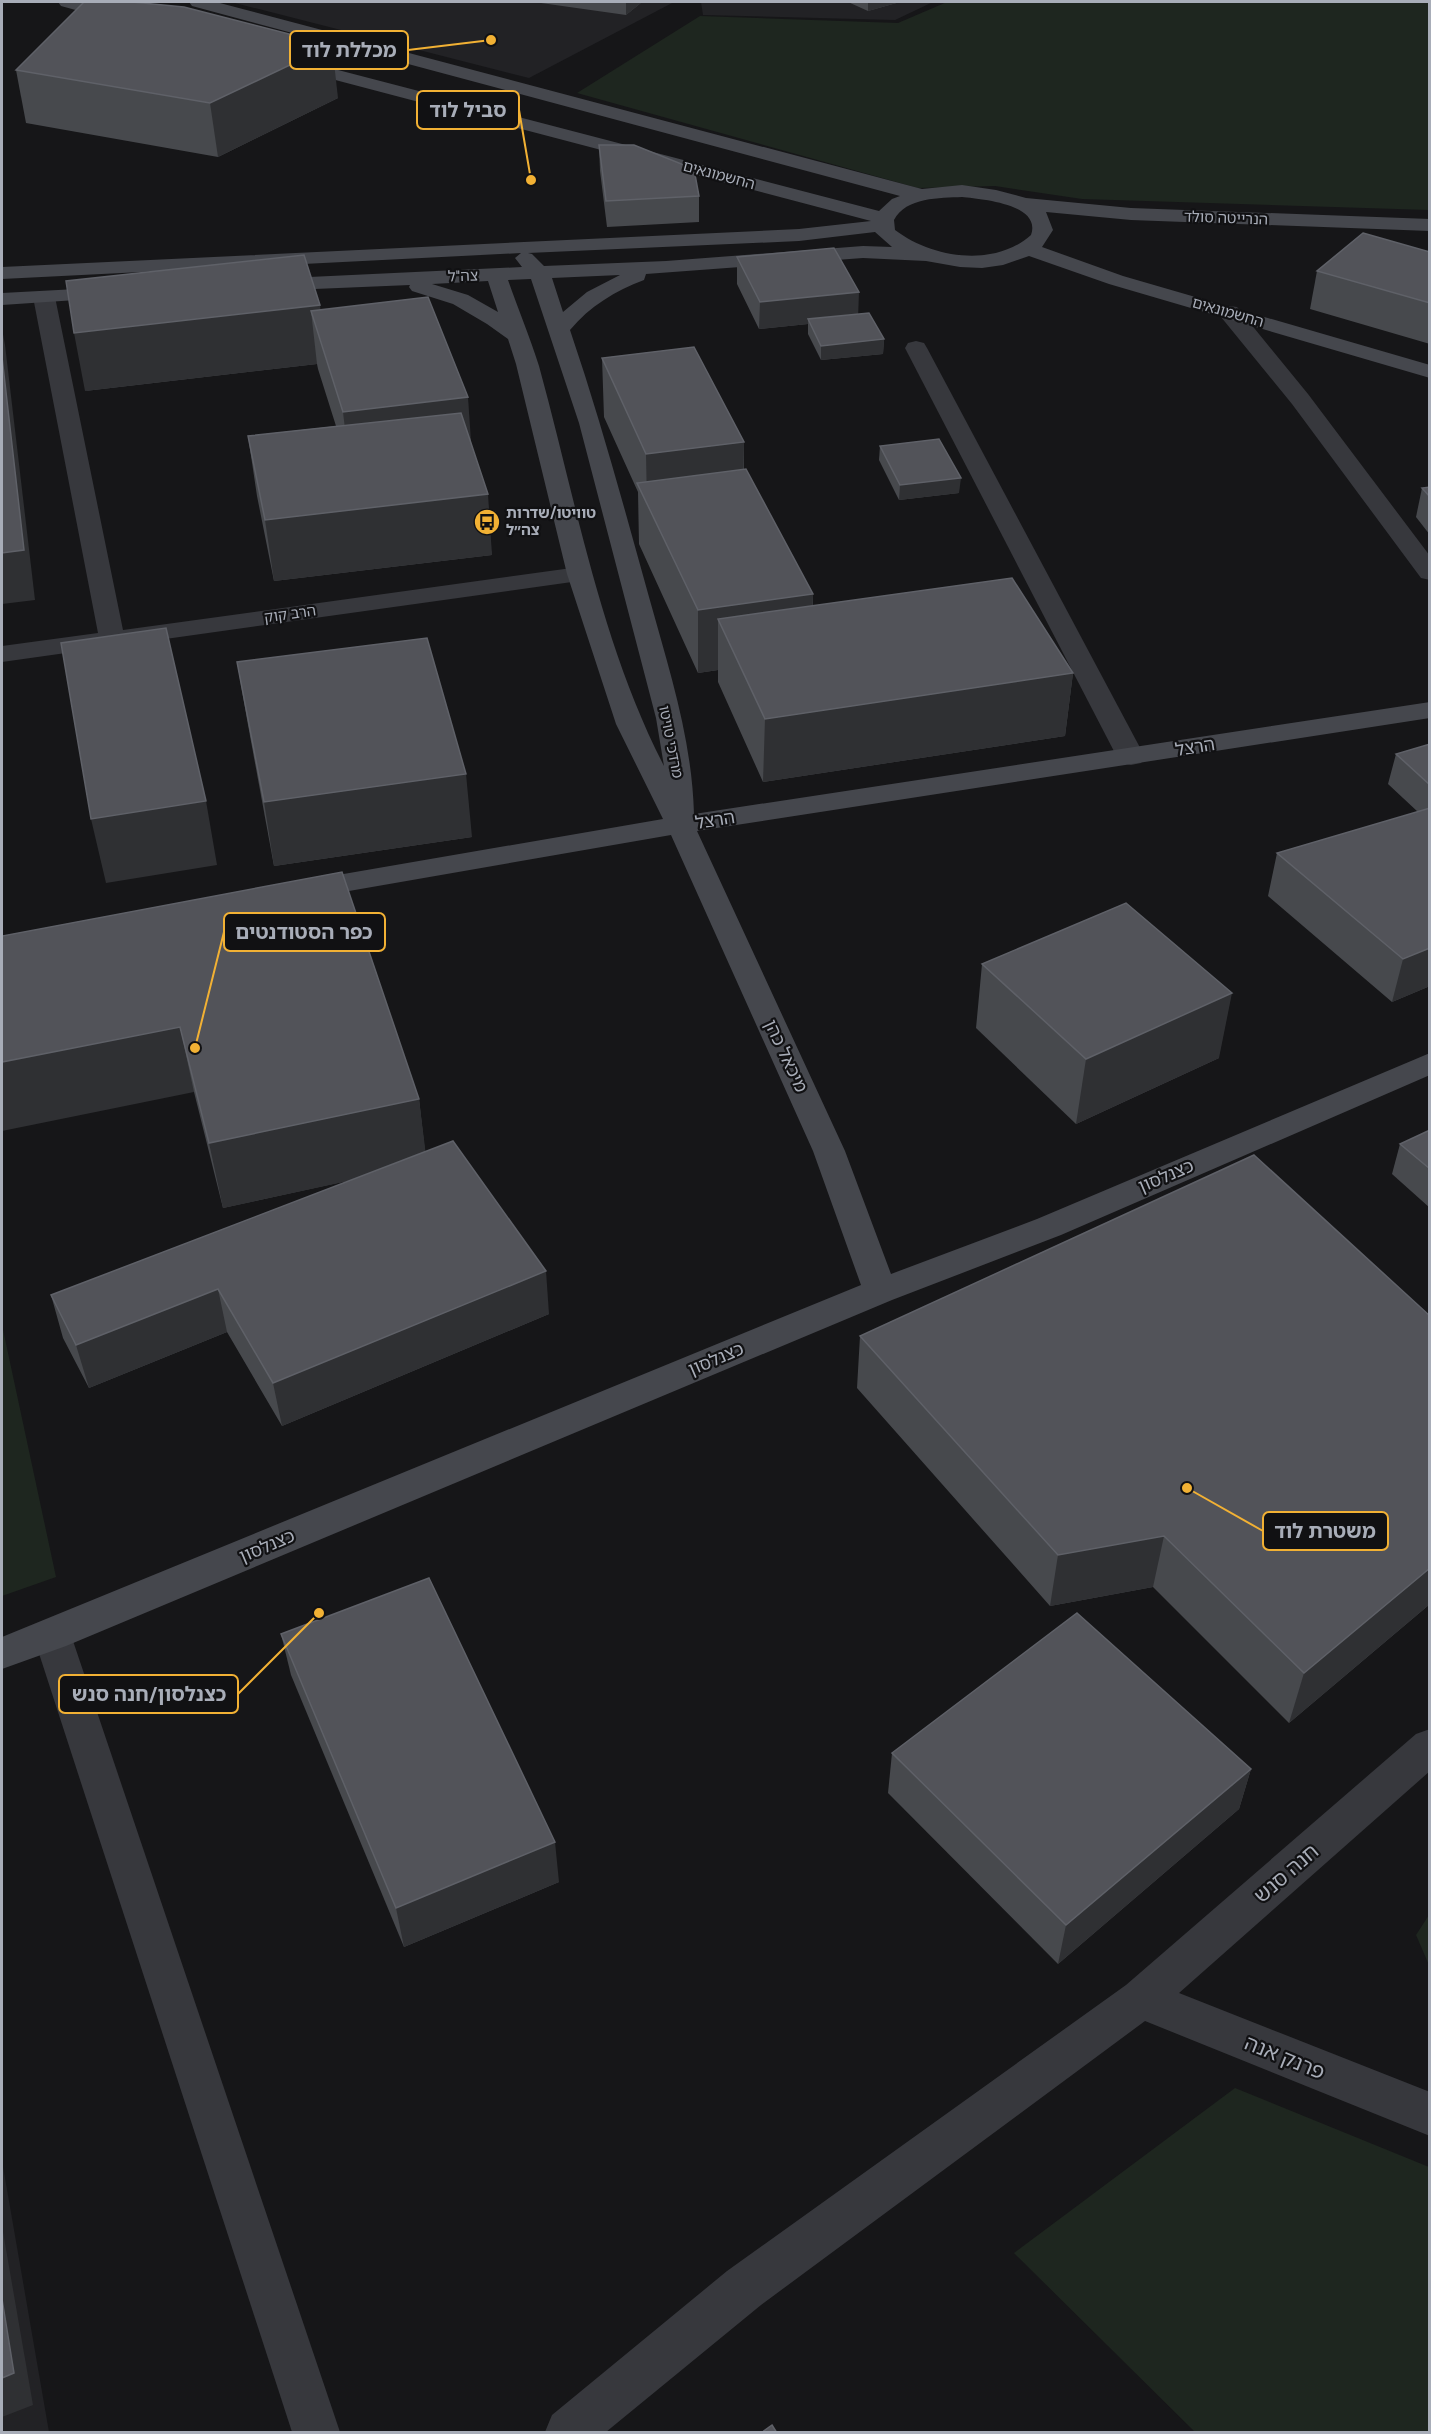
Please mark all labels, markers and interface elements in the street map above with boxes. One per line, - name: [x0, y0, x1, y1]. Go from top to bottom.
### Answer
- callout: מכללת לוד: [290, 31, 408, 69]
- text: מכללת לוד: [302, 38, 396, 62]
- callout: סביל לוד: [417, 91, 519, 129]
- text: סביל לוד: [429, 98, 507, 122]
- street label: החשמונאים: [681, 157, 757, 193]
- street label: הנרייטה סולד: [1184, 208, 1268, 228]
- street label: צה"ל: [447, 266, 479, 286]
- street label: החשמונאים: [1190, 293, 1266, 331]
- place label: טוויטו/שדרות צה״ל: [506, 504, 596, 539]
- bus stop icon: טוויטו/שדרות צה״ל: [472, 507, 502, 537]
- street label: הרב קוק: [263, 601, 317, 627]
- street label: מרדכי טויטו: [655, 704, 687, 780]
- street label: הרצל: [1173, 733, 1217, 761]
- street label: הרצל: [693, 806, 737, 834]
- callout: כפר הסטודנטים: [224, 913, 385, 951]
- text: כפר הסטודנטים: [235, 920, 373, 944]
- street label: מיכאל כהן: [760, 1016, 812, 1096]
- street label: כצנלסון: [1135, 1155, 1197, 1197]
- street label: כצנלסון: [685, 1338, 747, 1380]
- callout: משטרת לוד: [1263, 1512, 1388, 1550]
- text: משטרת לוד: [1274, 1519, 1376, 1543]
- street label: כצנלסון: [236, 1525, 298, 1567]
- callout: כצנלסון/חנה סנש: [59, 1675, 238, 1713]
- text: כצנלסון/חנה סנש: [72, 1682, 226, 1706]
- street label: חנה סנש: [1249, 1838, 1323, 1908]
- street label: פרנק אנה: [1241, 2030, 1329, 2084]

